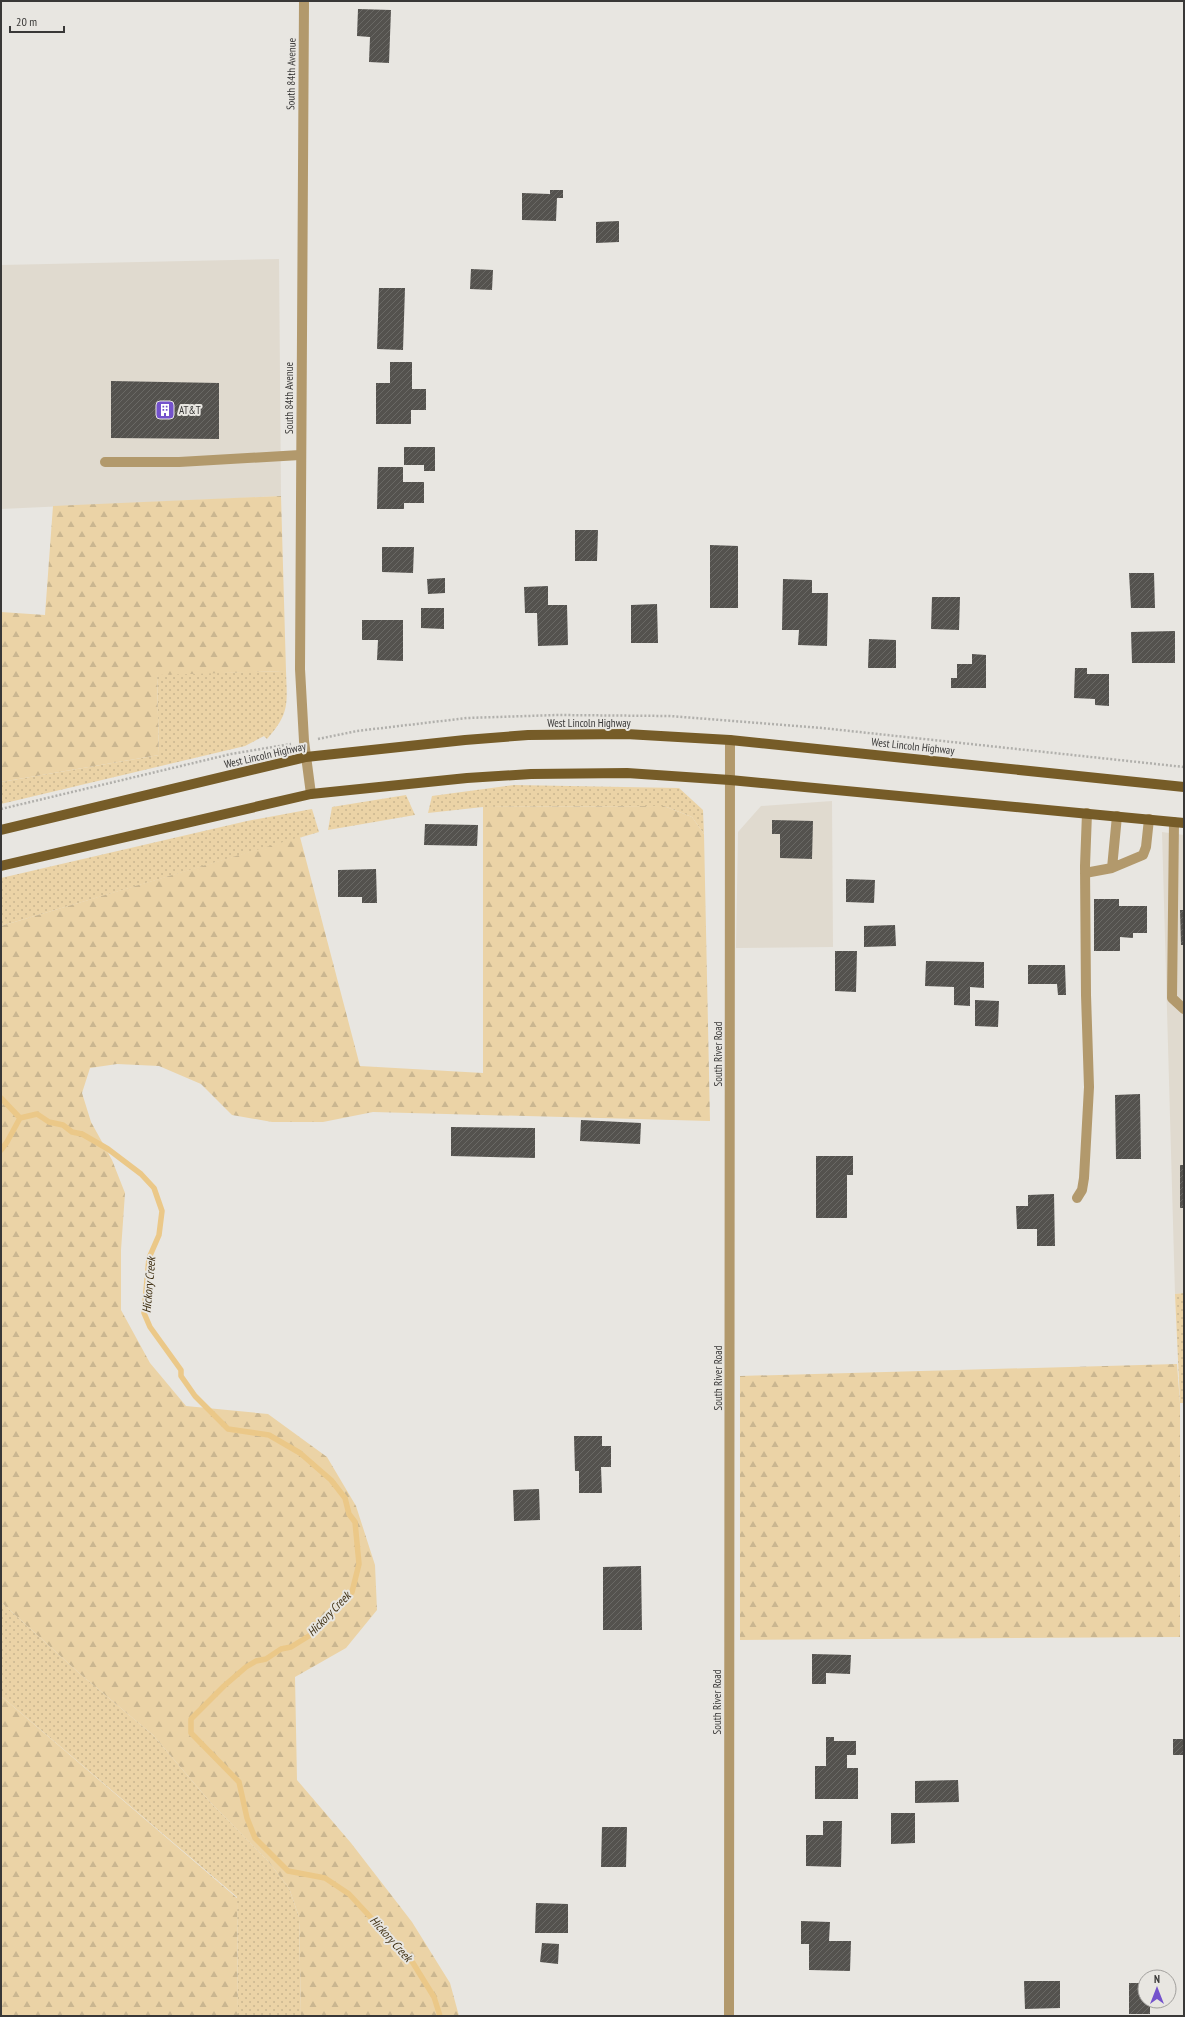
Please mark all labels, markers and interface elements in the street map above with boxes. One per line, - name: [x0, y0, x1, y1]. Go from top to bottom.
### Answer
- scale bar: [10, 8, 64, 34]
- text: 20 m: [16, 14, 37, 29]
- street label: South 84th Avenue: [283, 37, 299, 110]
- street label: South 84th Avenue: [282, 362, 296, 434]
- building icon: AT&T: [154, 399, 176, 421]
- place label: AT&T: [179, 403, 201, 417]
- street label: West Lincoln Highway: [547, 716, 632, 730]
- street label: West Lincoln Highway: [871, 735, 956, 757]
- street label: West Lincoln Highway: [223, 739, 308, 771]
- street label: South River Road: [711, 1021, 725, 1087]
- water label: Hickory Creek: [139, 1255, 159, 1314]
- street label: South River Road: [711, 1345, 725, 1411]
- water label: Hickory Creek: [304, 1587, 354, 1639]
- street label: South River Road: [710, 1669, 724, 1735]
- water label: Hickory Creek: [367, 1913, 417, 1966]
- north arrow: [1137, 1969, 1177, 2009]
- text: N: [1154, 1972, 1160, 1986]

